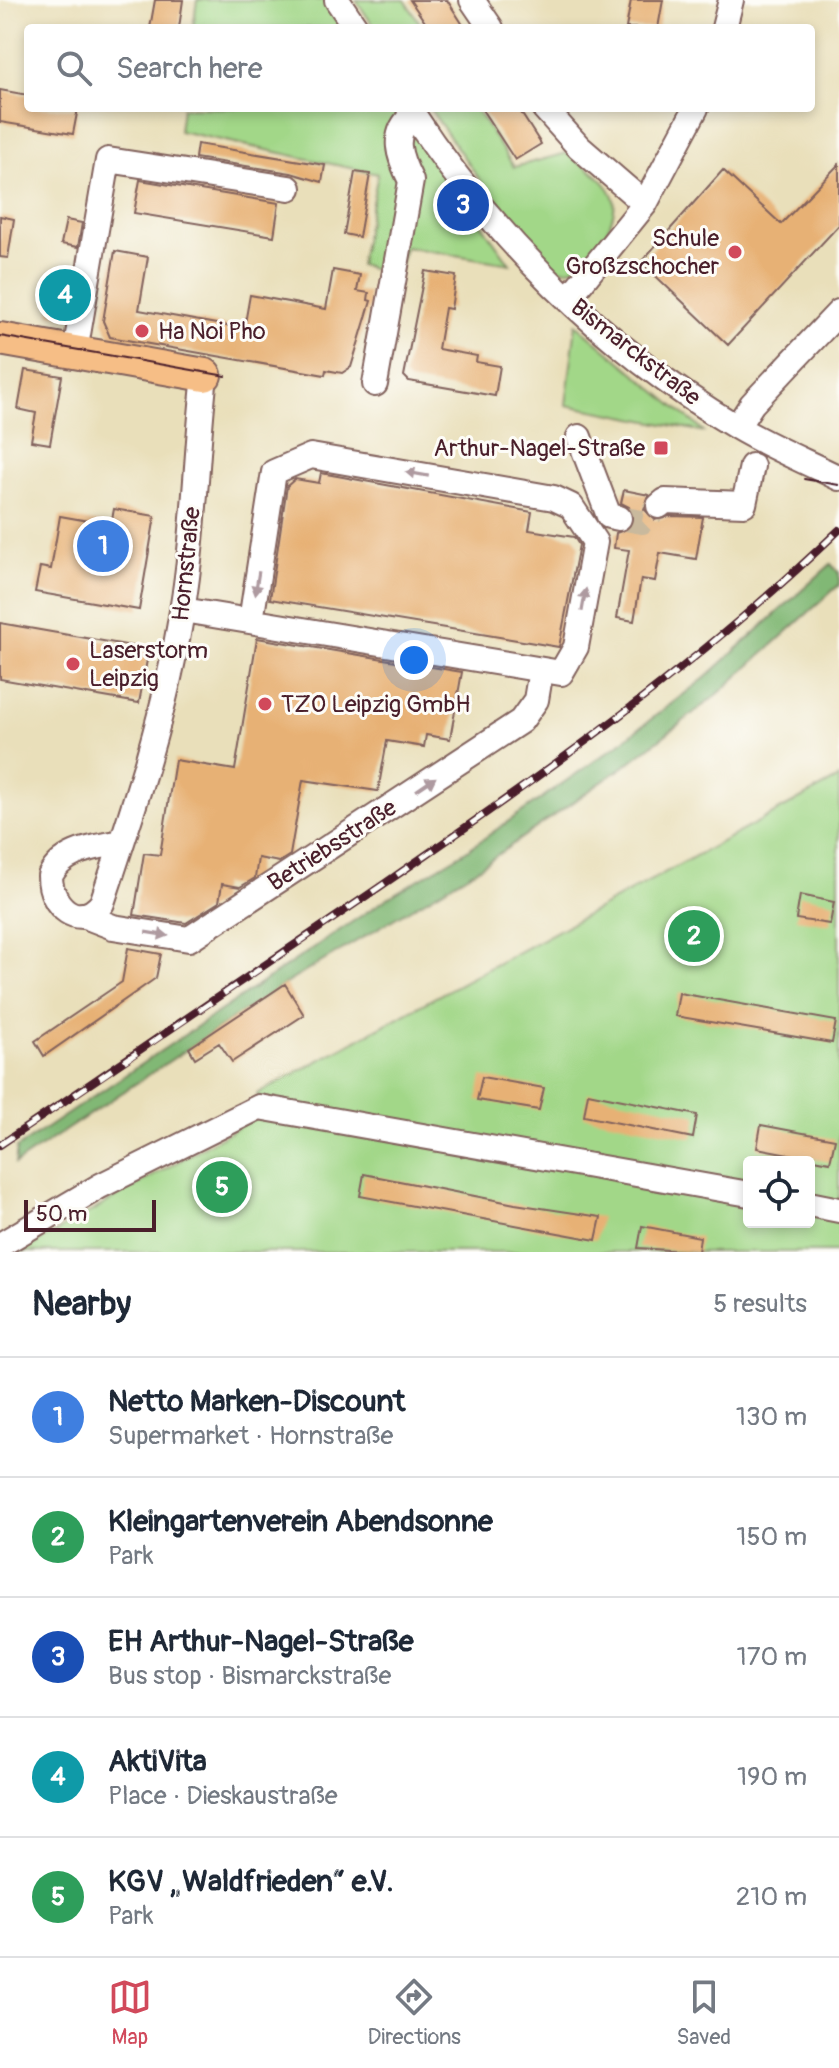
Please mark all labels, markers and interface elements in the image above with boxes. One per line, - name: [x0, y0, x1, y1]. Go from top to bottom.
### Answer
- search box: [24, 24, 815, 112]
- icon: search: [52, 46, 96, 90]
- text: Search here: [116, 50, 263, 87]
- pin: 3: [437, 175, 489, 235]
- place label: Schule Großzschocher: [566, 224, 719, 281]
- marker: Schule Großzschocher: [726, 243, 744, 261]
- pin: 4: [39, 265, 91, 325]
- street label: Bismarckstraße: [565, 293, 707, 412]
- place label: Ha Noi Pho: [158, 317, 266, 346]
- marker: Ha Noi Pho: [133, 322, 151, 340]
- place label: Arthur-Nagel-Straße: [434, 434, 645, 463]
- marker: Arthur-Nagel-Straße: [652, 439, 670, 457]
- one-way arrow: [404, 468, 429, 480]
- street label: Hornstraße: [166, 505, 207, 623]
- pin: 1: [77, 516, 129, 576]
- one-way arrow: [250, 571, 263, 596]
- one-way arrow: [579, 587, 591, 612]
- place label: Laserstorm Leipzig: [89, 636, 208, 693]
- your location: [394, 640, 434, 680]
- marker: Laserstorm Leipzig: [64, 655, 82, 673]
- place label: TZO Leipzig GmbH: [281, 690, 470, 719]
- marker: TZO Leipzig GmbH: [256, 695, 274, 713]
- one-way arrow: [415, 777, 437, 792]
- street label: Betriebsstraße: [263, 793, 402, 898]
- pin: 2: [668, 906, 720, 966]
- one-way arrow: [145, 928, 170, 941]
- map controls: [743, 1156, 815, 1228]
- button: locate: [743, 1156, 815, 1228]
- pin: 5: [196, 1157, 248, 1217]
- scale bar: [24, 1196, 156, 1232]
- text: 50 m: [36, 1200, 87, 1228]
- text: Nearby: [32, 1283, 131, 1326]
- text: 5 results: [713, 1288, 807, 1320]
- text: Netto Marken-Discount: [108, 1383, 405, 1420]
- text: 1: [53, 1401, 63, 1433]
- text: 130 m: [736, 1401, 807, 1433]
- text: Supermarket · Hornstraße: [108, 1420, 393, 1452]
- text: Kleingartenverein Abendsonne: [108, 1503, 493, 1540]
- text: 2: [51, 1521, 65, 1553]
- text: 150 m: [736, 1521, 807, 1553]
- text: Park: [108, 1540, 154, 1572]
- text: EH Arthur-Nagel-Straße: [108, 1623, 413, 1660]
- text: 3: [51, 1641, 65, 1673]
- text: 170 m: [737, 1641, 807, 1673]
- text: Bus stop · Bismarckstraße: [108, 1660, 391, 1692]
- text: AktiVita: [108, 1743, 207, 1780]
- text: 4: [50, 1761, 66, 1793]
- text: 190 m: [737, 1761, 807, 1793]
- text: Place · Dieskaustraße: [108, 1780, 338, 1812]
- text: KGV „Waldfrieden“ e.V.: [108, 1863, 393, 1900]
- text: 5: [51, 1881, 65, 1913]
- text: 210 m: [736, 1881, 807, 1913]
- text: Park: [108, 1900, 154, 1932]
- tab: Map: [108, 1975, 152, 2051]
- tab: Directions: [368, 1975, 461, 2051]
- tab: Saved: [677, 1975, 731, 2051]

